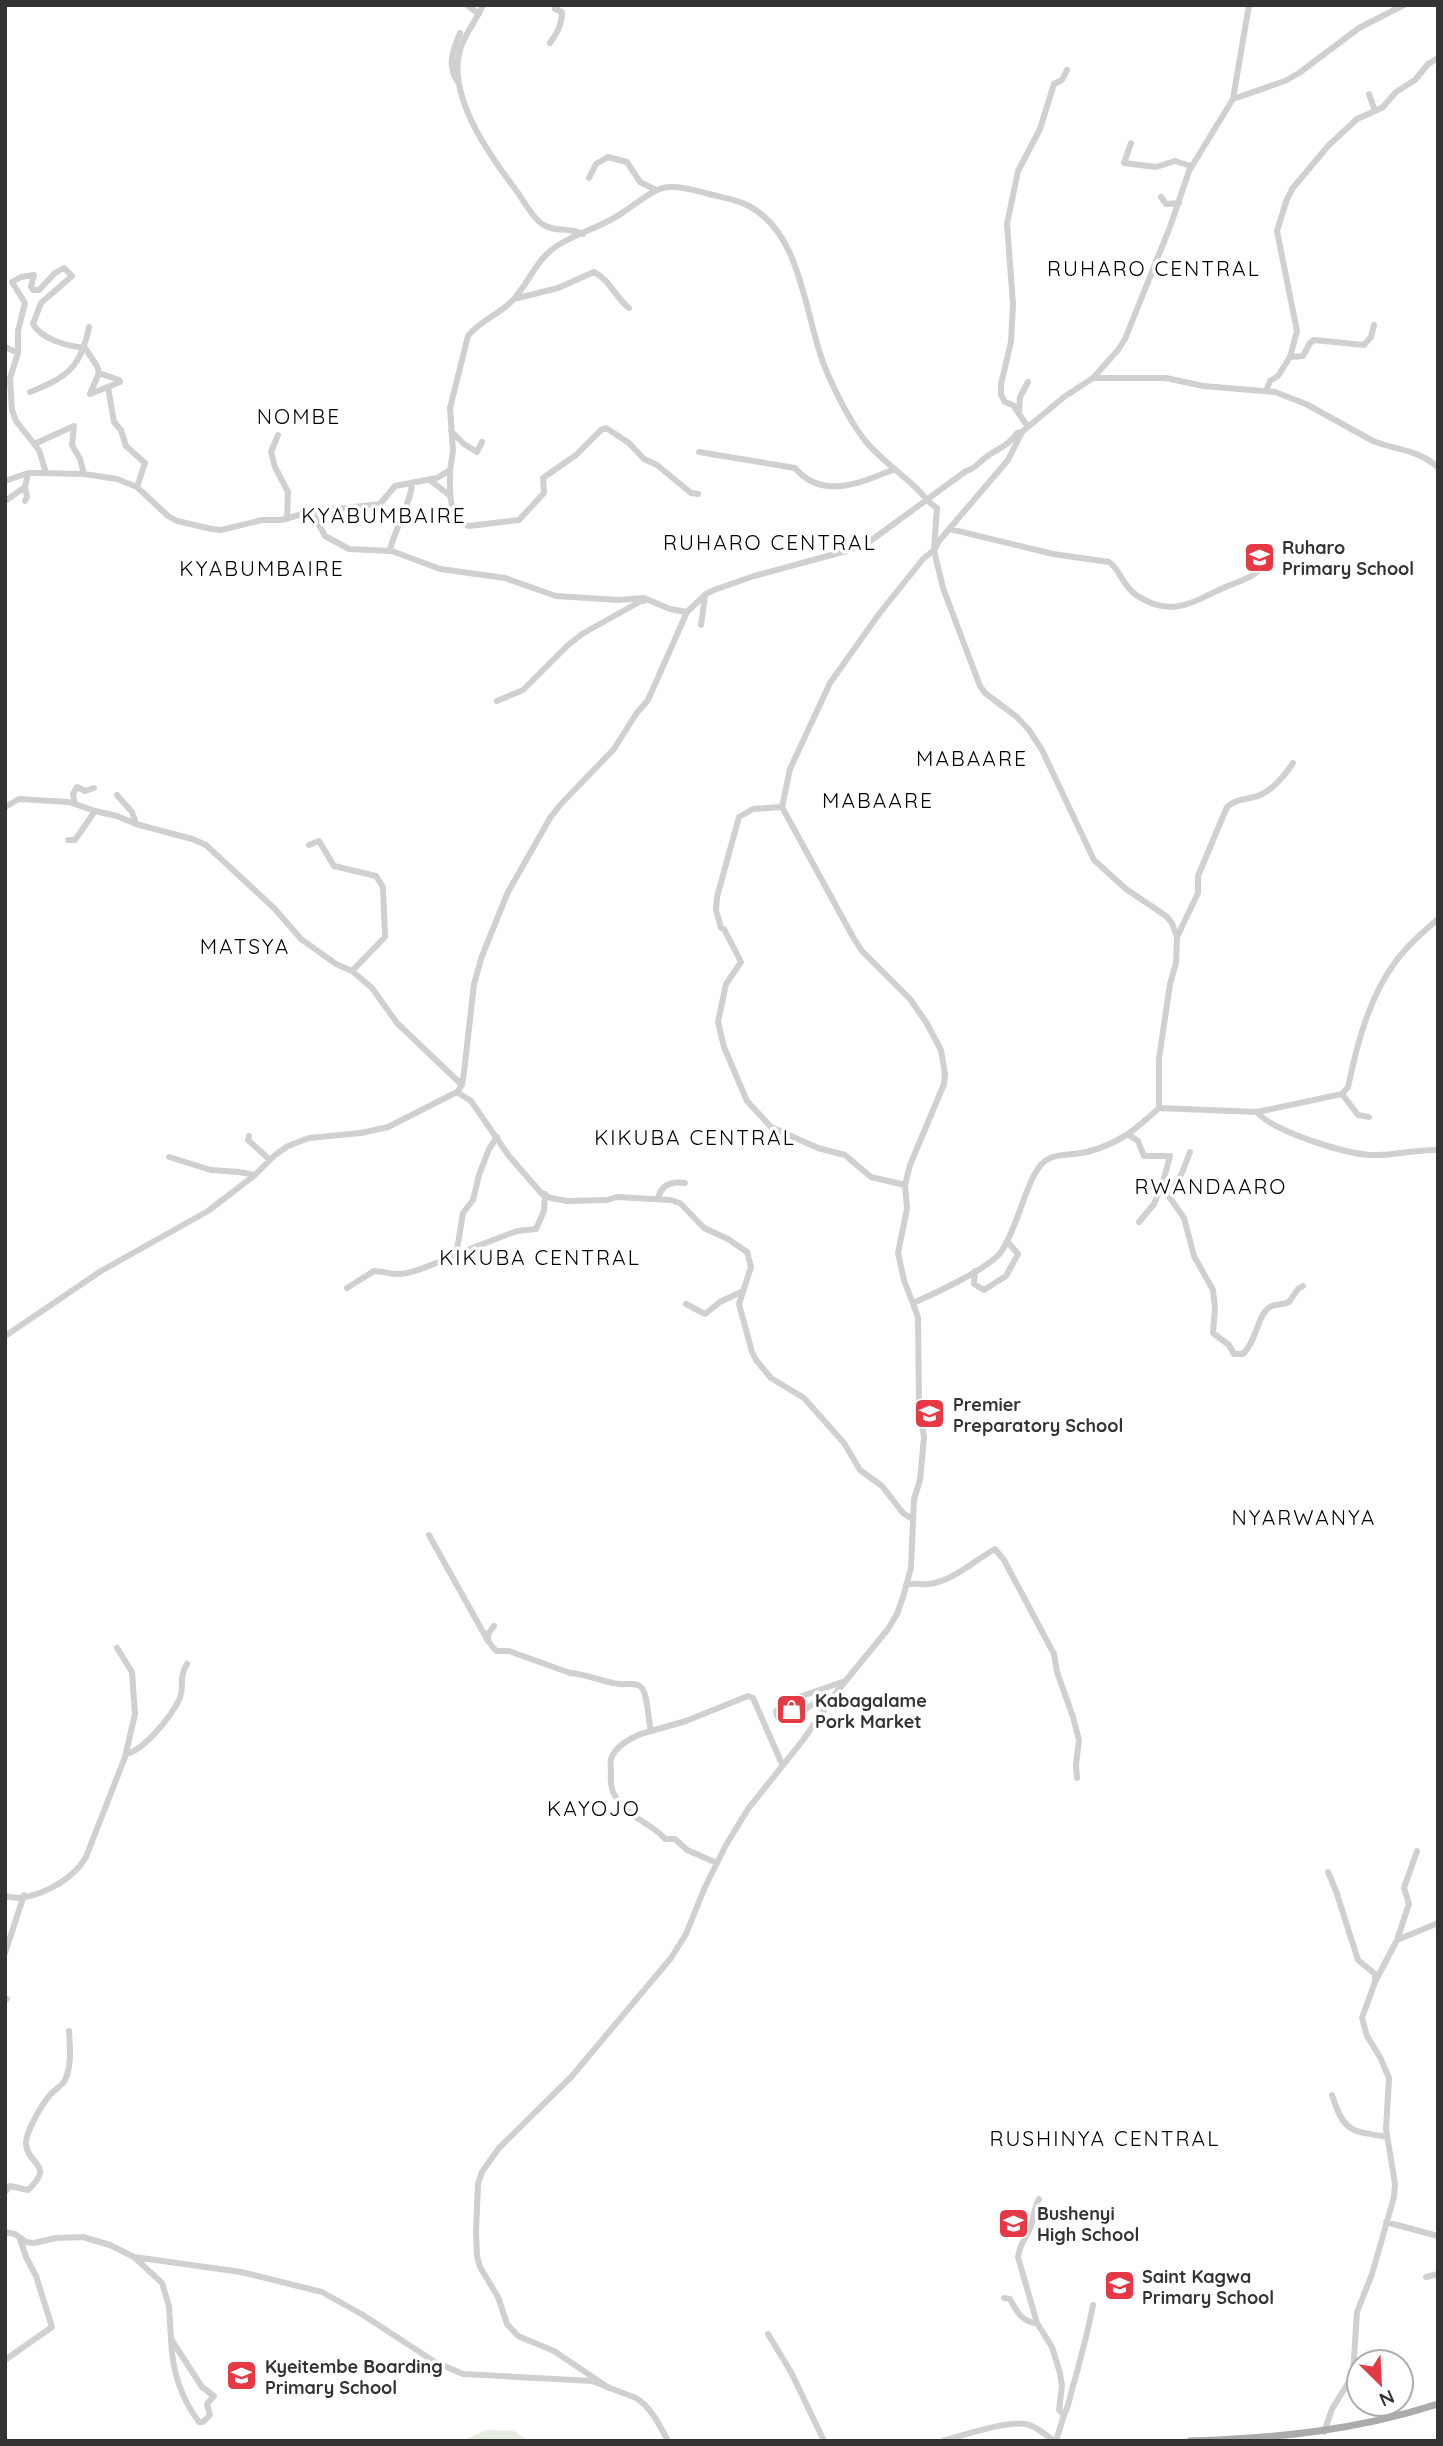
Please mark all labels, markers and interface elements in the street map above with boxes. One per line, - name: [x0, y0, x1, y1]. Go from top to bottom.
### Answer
- district label: RUHARO CENTRAL: [1047, 255, 1261, 281]
- district label: NOMBE: [257, 403, 341, 429]
- district label: KYABUMBAIRE: [301, 502, 467, 528]
- district label: RUHARO CENTRAL: [663, 529, 877, 555]
- place label: Ruharo Primary School: [1282, 536, 1414, 580]
- school or university icon: Ruharo Primary School: [1242, 540, 1276, 574]
- district label: KYABUMBAIRE: [179, 555, 345, 581]
- district label: MABAARE: [916, 745, 1028, 771]
- district label: MABAARE: [822, 787, 934, 813]
- district label: MATSYA: [200, 933, 290, 959]
- district label: KIKUBA CENTRAL: [594, 1124, 796, 1150]
- district label: RWANDAARO: [1135, 1173, 1287, 1199]
- district label: KIKUBA CENTRAL: [439, 1244, 641, 1270]
- place label: Premier Preparatory School: [953, 1393, 1123, 1437]
- school or university icon: Premier Preparatory School: [913, 1397, 947, 1431]
- district label: NYARWANYA: [1232, 1504, 1376, 1530]
- place label: Kabagalame Pork Market: [815, 1689, 927, 1733]
- shop icon: Kabagalame Pork Market: [775, 1693, 809, 1727]
- district label: KAYOJO: [547, 1795, 641, 1821]
- district label: RUSHINYA CENTRAL: [990, 2125, 1220, 2151]
- place label: Bushenyi High School: [1037, 2202, 1139, 2246]
- school or university icon: Bushenyi High School: [997, 2206, 1031, 2240]
- place label: Saint Kagwa Primary School: [1142, 2265, 1274, 2309]
- school or university icon: Saint Kagwa Primary School: [1102, 2269, 1136, 2303]
- north arrow: [1345, 2348, 1415, 2418]
- place label: Kyeitembe Boarding Primary School: [265, 2355, 443, 2399]
- school or university icon: Kyeitembe Boarding Primary School: [225, 2359, 259, 2393]
- text: N: [1376, 2385, 1398, 2412]

